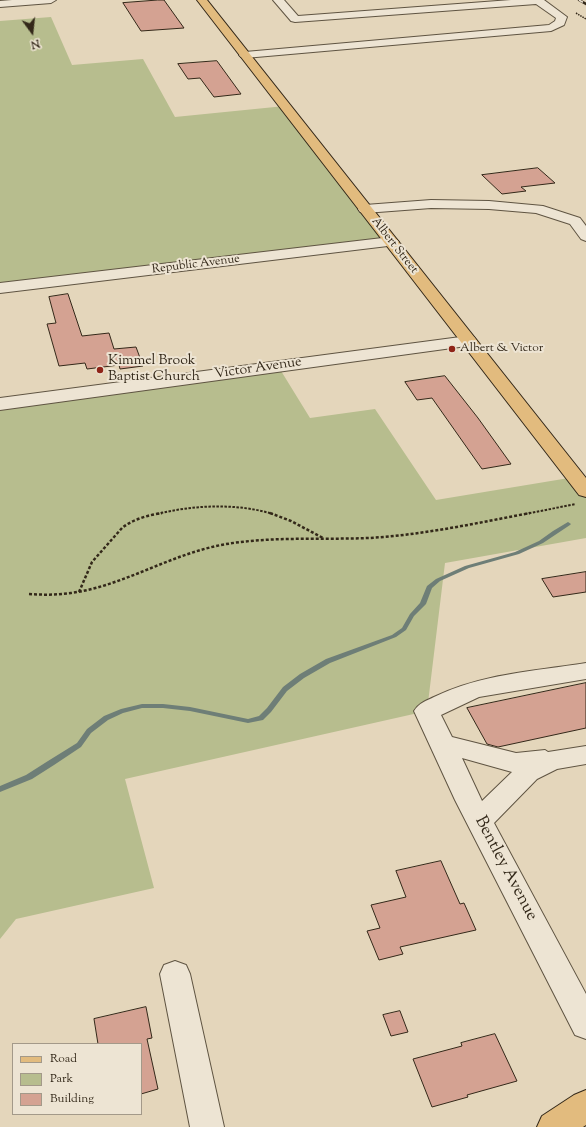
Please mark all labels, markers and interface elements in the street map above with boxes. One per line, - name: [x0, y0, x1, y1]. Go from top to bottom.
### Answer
- north arrow: [12, 12, 52, 52]
- text: N: [29, 35, 41, 52]
- street label: Albert Street: [368, 215, 420, 277]
- street label: Republic Avenue: [151, 252, 241, 278]
- place label: Albert & Victor: [460, 342, 543, 356]
- marker: Albert & Victor: [447, 344, 457, 354]
- place label: Kimmel Brook Baptist Church: [108, 354, 200, 386]
- street label: Victor Avenue: [213, 355, 303, 383]
- marker: Kimmel Brook Baptist Church: [95, 365, 105, 375]
- street label: Bentley Avenue: [469, 813, 541, 925]
- legend: [12, 1043, 142, 1115]
- text: Road: [50, 1050, 77, 1068]
- text: Park: [50, 1070, 73, 1088]
- text: Building: [50, 1090, 94, 1108]

